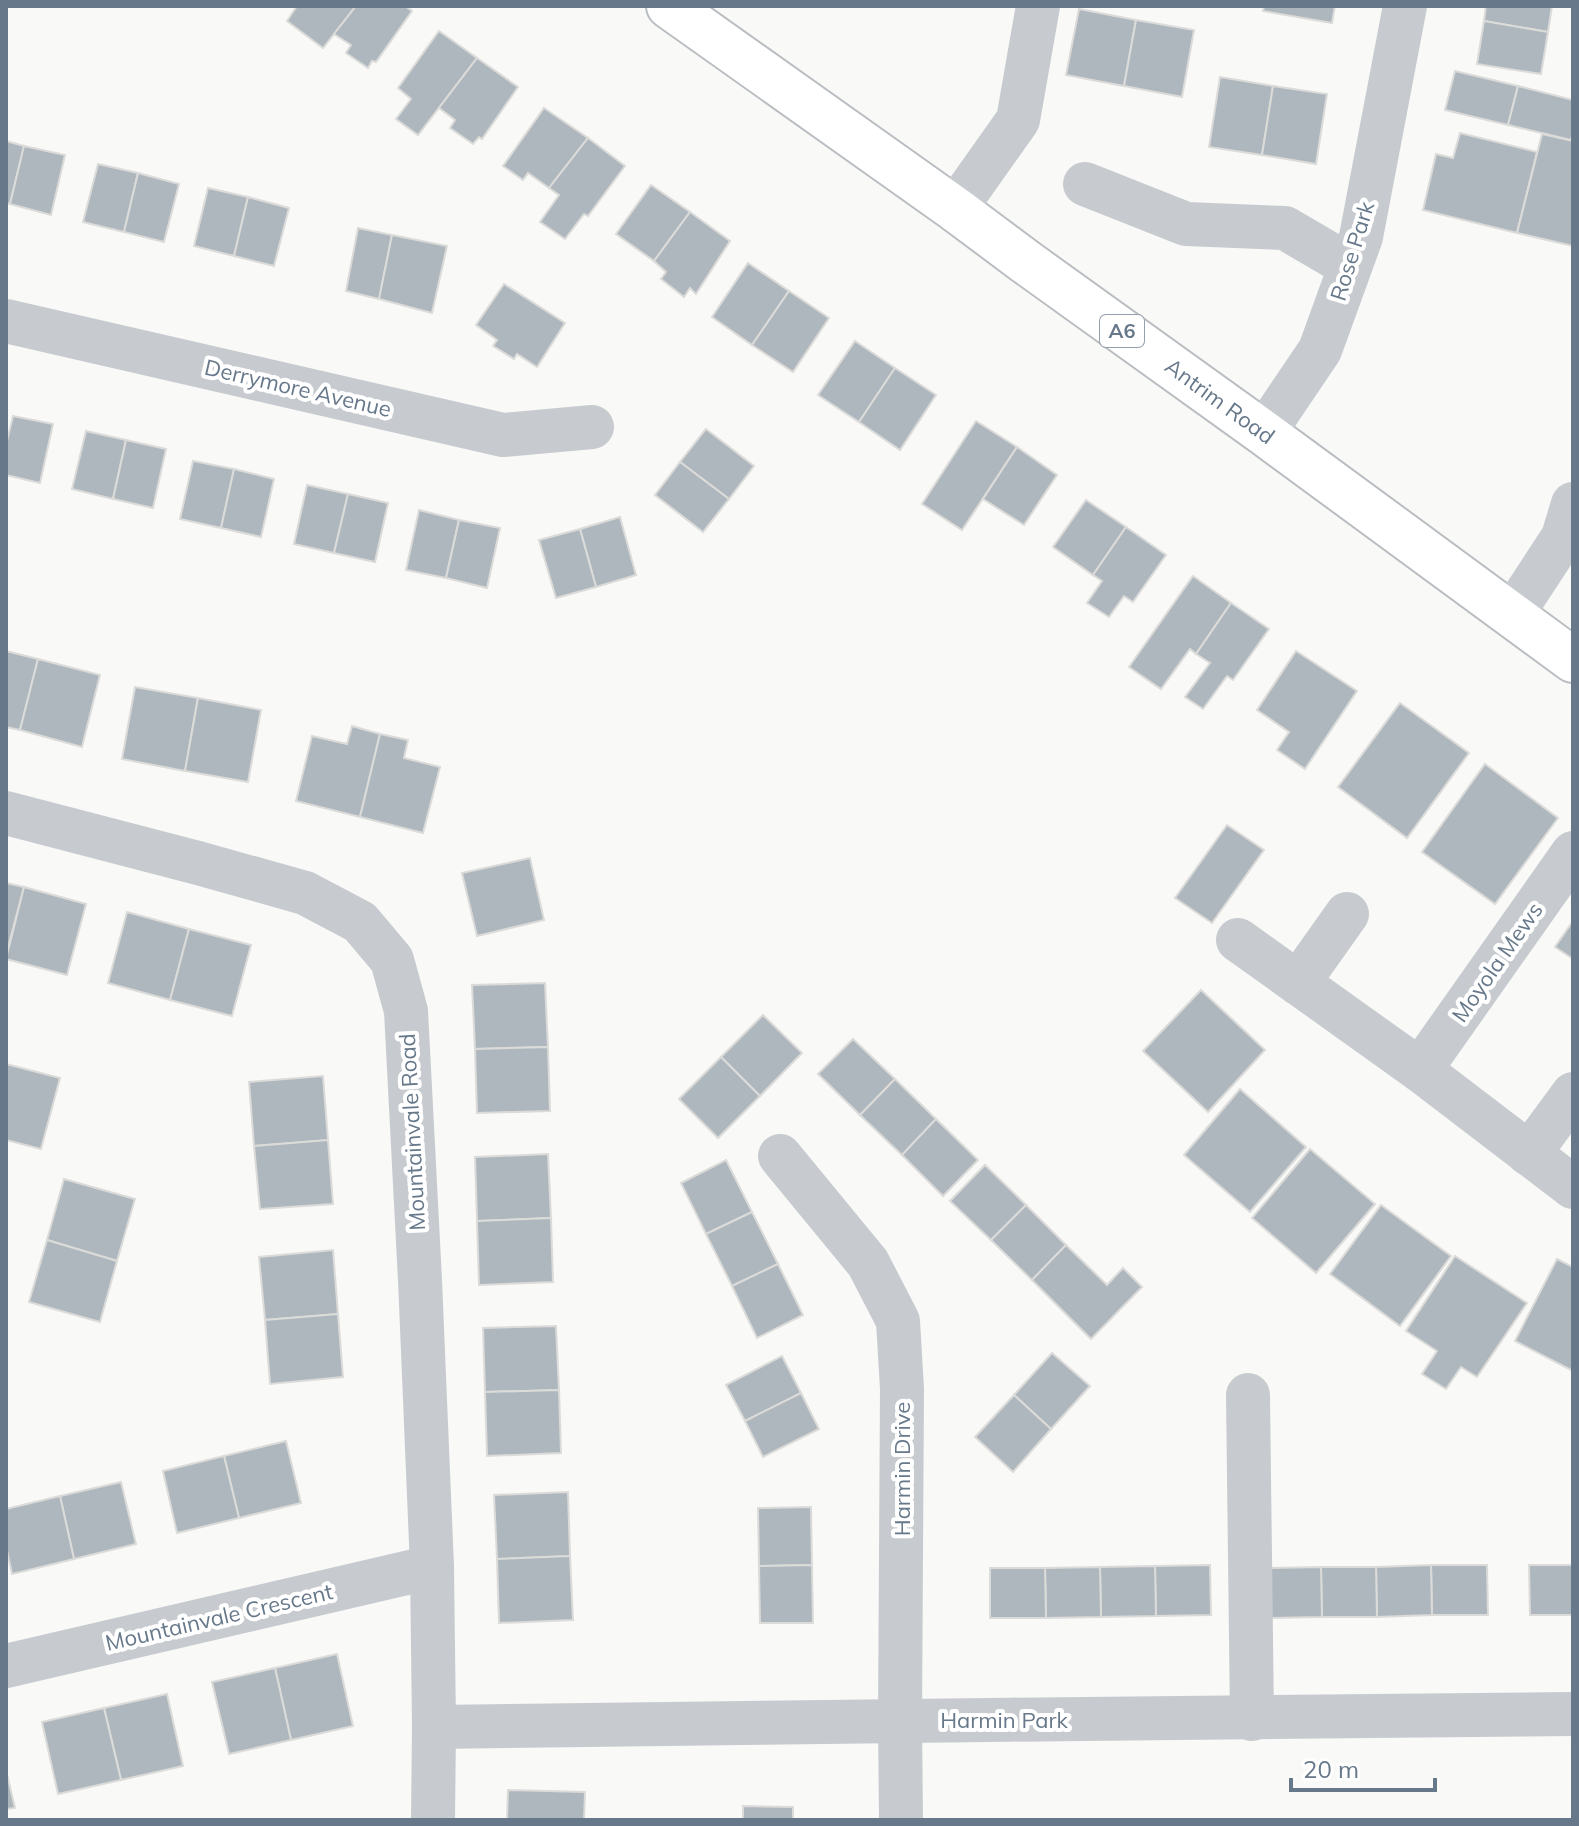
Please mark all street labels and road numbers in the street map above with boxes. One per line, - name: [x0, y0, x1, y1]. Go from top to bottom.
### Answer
- street label: Rose Park: [1324, 197, 1381, 304]
- road number: A6: [1100, 315, 1144, 347]
- street label: Antrim Road: [1160, 352, 1280, 450]
- street label: Derrymore Avenue: [202, 353, 394, 423]
- street label: Moyola Mews: [1445, 897, 1549, 1027]
- street label: Mountainvale Road: [393, 1033, 431, 1231]
- street label: Harmin Drive: [888, 1402, 916, 1536]
- street label: Mountainvale Crescent: [103, 1577, 336, 1657]
- street label: Harmin Park: [940, 1706, 1068, 1734]

